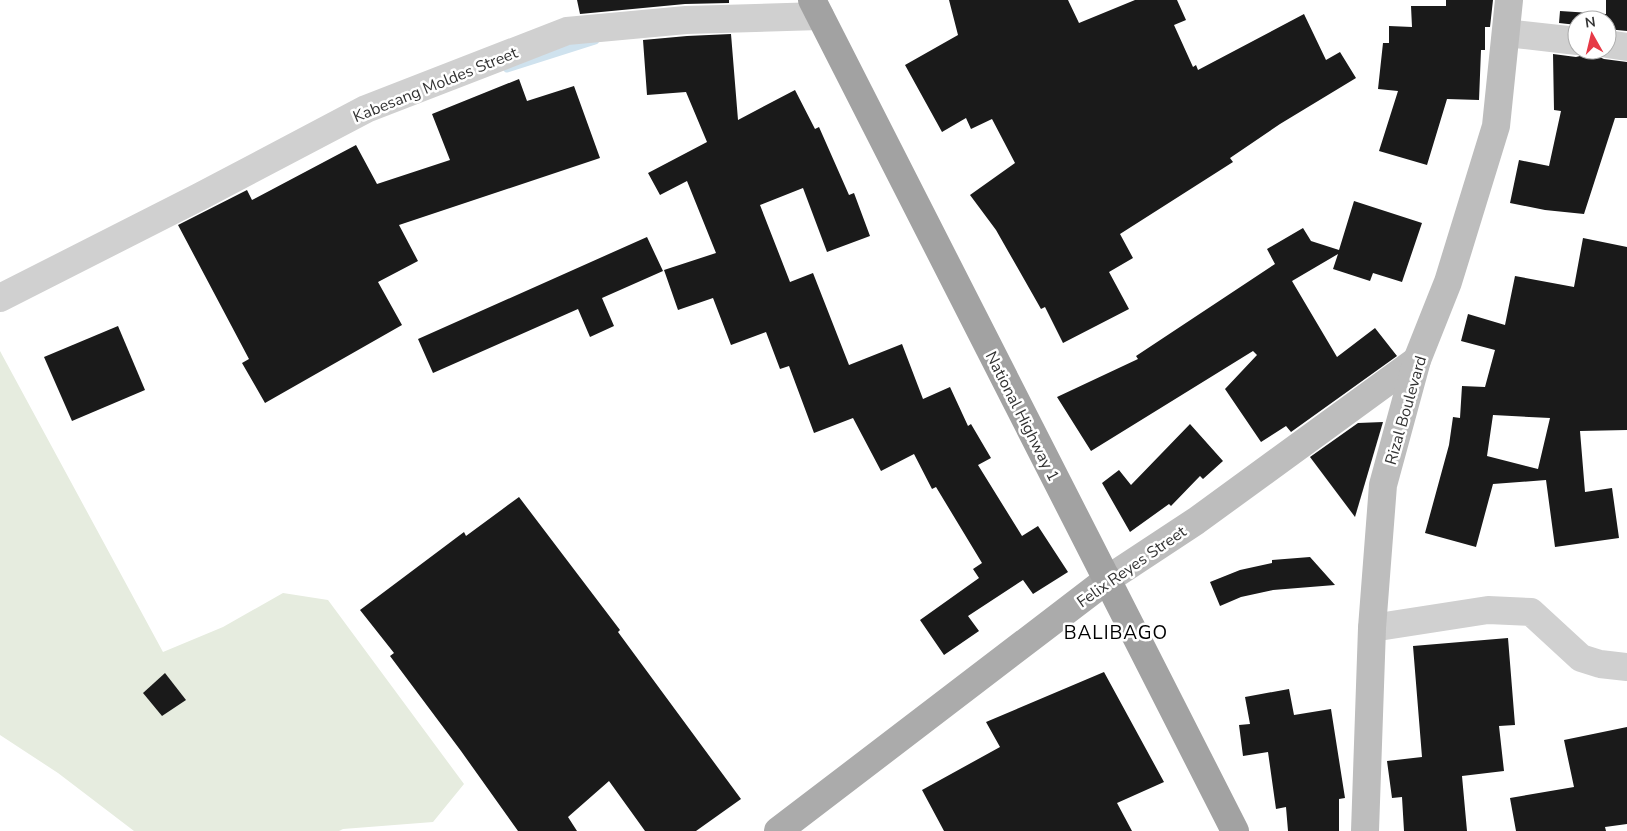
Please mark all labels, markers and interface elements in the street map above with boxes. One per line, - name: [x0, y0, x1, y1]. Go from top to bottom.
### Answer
- north arrow: [1567, 10, 1617, 60]
- text: N: [1584, 12, 1597, 33]
- street label: Kabesang Moldes Street: [350, 42, 521, 128]
- street label: National Highway 1: [980, 348, 1064, 485]
- street label: Rizal Boulevard: [1380, 353, 1432, 467]
- street label: Felix Reyes Street: [1072, 521, 1191, 613]
- district label: BALIBAGO: [1064, 620, 1168, 646]

